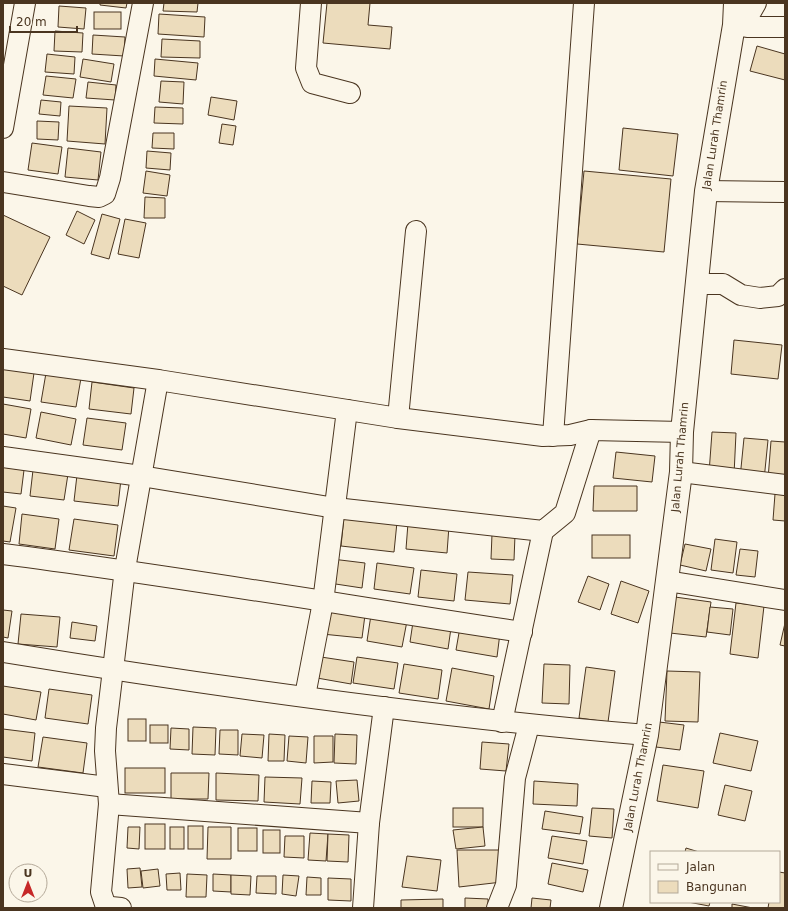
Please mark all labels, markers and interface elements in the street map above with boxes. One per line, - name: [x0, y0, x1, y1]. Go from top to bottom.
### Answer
- scale bar: [10, 8, 77, 34]
- text: 20 m: [16, 15, 47, 29]
- street label: Jalan Lurah Thamrin: [700, 79, 730, 192]
- street label: Jalan Lurah Thamrin: [669, 401, 691, 514]
- street label: Jalan Lurah Thamrin: [621, 721, 655, 834]
- legend: [650, 851, 780, 903]
- text: Jalan: [685, 860, 715, 874]
- north arrow: [8, 863, 48, 903]
- text: U: [24, 867, 32, 880]
- text: Bangunan: [686, 880, 747, 894]

